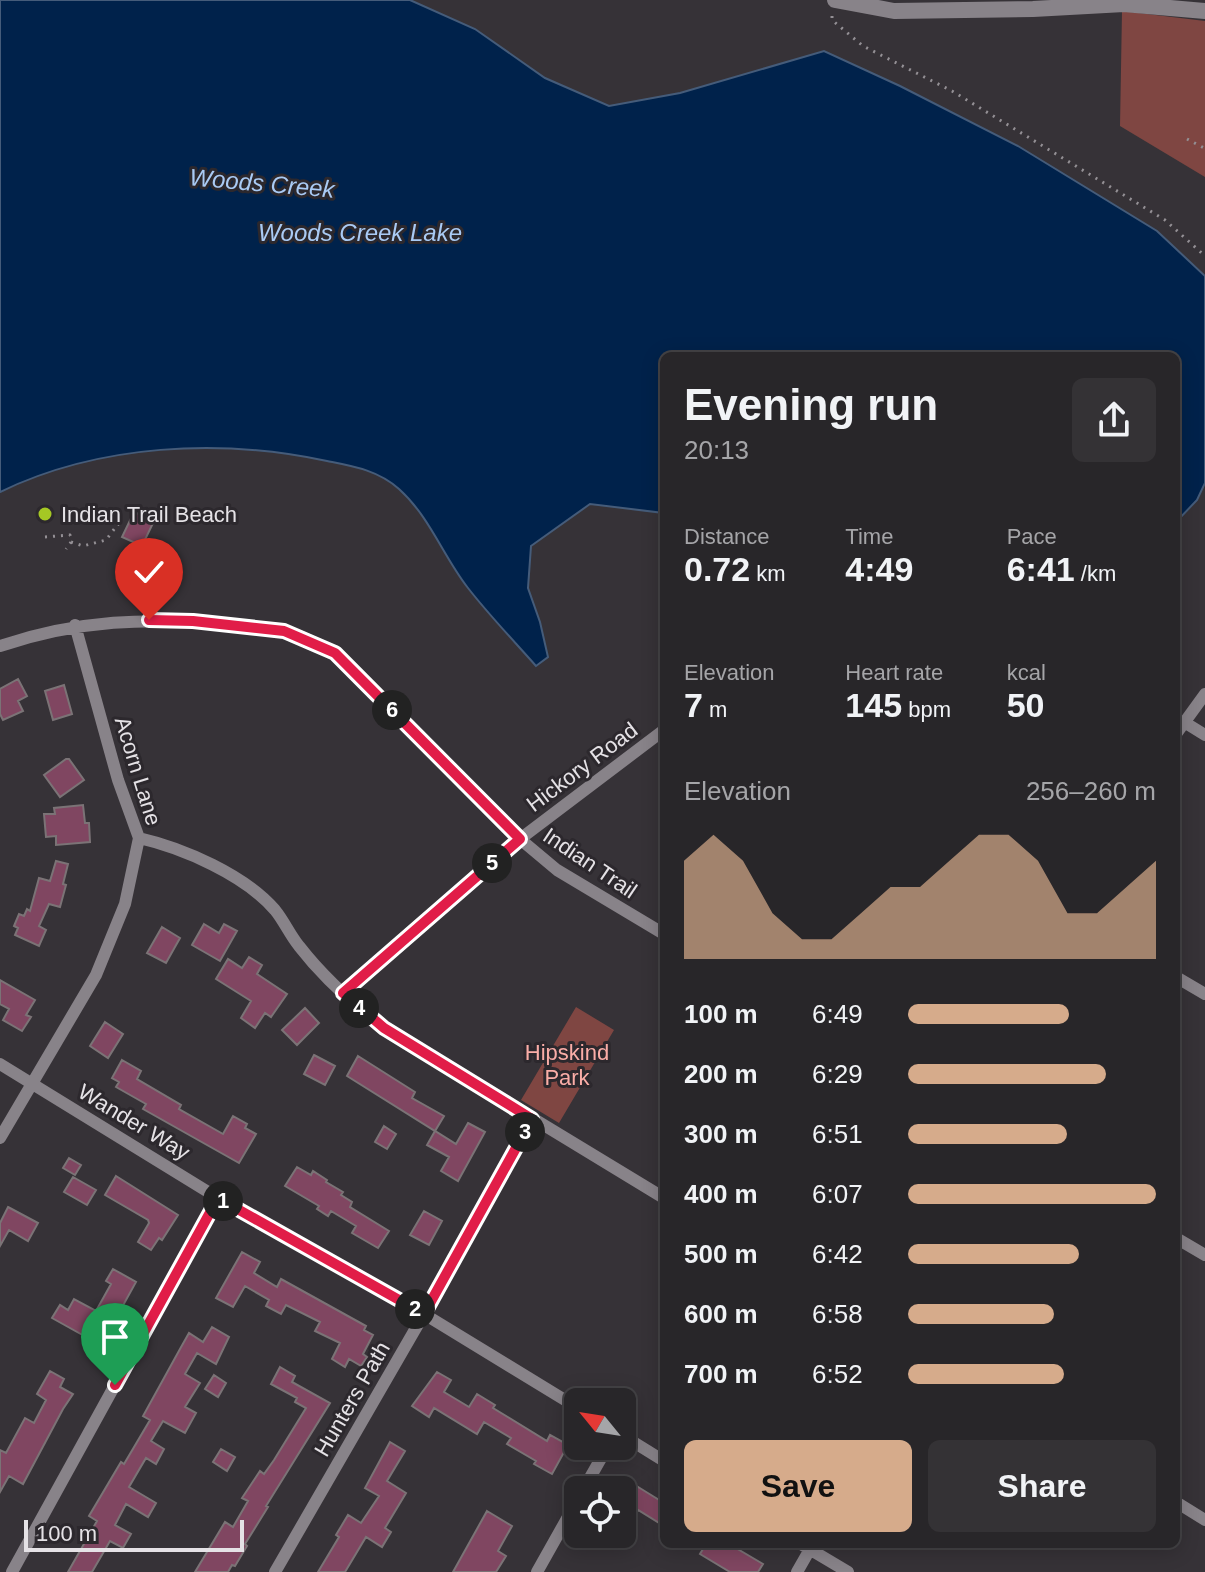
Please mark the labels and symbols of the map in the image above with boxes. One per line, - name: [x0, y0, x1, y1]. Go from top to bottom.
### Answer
- water label: Woods Creek: [188, 163, 338, 203]
- water label: Woods Creek Lake: [258, 219, 462, 246]
- place label: Indian Trail Beach: [61, 502, 237, 527]
- marker: Indian Trail Beach: [36, 505, 54, 523]
- pin: [115, 538, 183, 620]
- pin: 6: [372, 690, 412, 730]
- street label: Acorn Lane: [110, 714, 166, 828]
- street label: Hickory Road: [522, 717, 642, 817]
- street label: Indian Trail: [538, 823, 642, 903]
- pin: 5: [472, 843, 512, 883]
- pin: 4: [339, 988, 379, 1028]
- park label: Hipskind Park: [525, 1040, 609, 1090]
- street label: Wander Way: [74, 1079, 194, 1165]
- pin: 3: [505, 1112, 545, 1152]
- pin: 1: [203, 1181, 243, 1221]
- pin: 2: [395, 1289, 435, 1329]
- pin: [81, 1303, 149, 1385]
- street label: Hunters Path: [309, 1337, 395, 1461]
- north arrow: [564, 1388, 636, 1460]
- scale bar: [24, 1516, 244, 1552]

